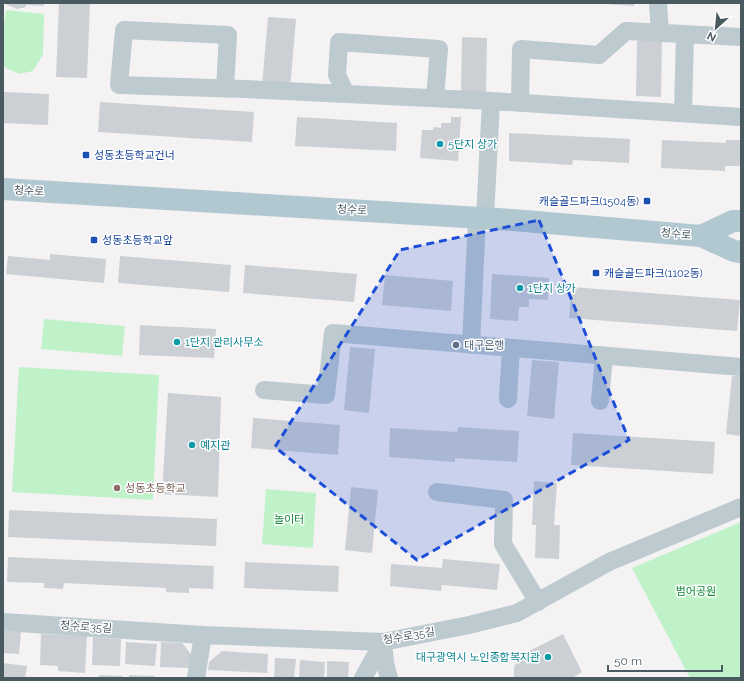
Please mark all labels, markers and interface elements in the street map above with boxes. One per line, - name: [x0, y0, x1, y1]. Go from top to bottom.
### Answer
- north arrow: [696, 8, 736, 48]
- text: N: [705, 29, 718, 44]
- place label: 5단지 상가: [448, 138, 497, 151]
- marker: 5단지 상가: [435, 139, 445, 149]
- place label: 성동초등학교건너: [94, 149, 175, 162]
- marker: 성동초등학교건너: [81, 150, 91, 160]
- street label: 청수로: [13, 184, 45, 198]
- place label: 캐슬골드파크(1504동): [539, 195, 639, 208]
- marker: 캐슬골드파크(1504동): [642, 196, 652, 206]
- street label: 청수로: [336, 203, 368, 217]
- street label: 청수로: [660, 226, 692, 242]
- place label: 성동초등학교앞: [102, 234, 173, 247]
- marker: 성동초등학교앞: [89, 235, 99, 245]
- place label: 캐슬골드파크(1102동): [604, 267, 703, 280]
- marker: 캐슬골드파크(1102동): [591, 268, 601, 278]
- place label: 1단지 상가: [528, 282, 576, 295]
- marker: 1단지 상가: [515, 283, 525, 293]
- place label: 1단지 관리사무소: [185, 336, 263, 349]
- marker: 1단지 관리사무소: [172, 337, 182, 347]
- place label: 대구은행: [464, 339, 504, 352]
- marker: 대구은행: [451, 340, 461, 350]
- place label: 예지관: [200, 439, 230, 452]
- marker: 예지관: [187, 440, 197, 450]
- place label: 성동초등학교: [125, 482, 186, 495]
- marker: 성동초등학교: [112, 483, 122, 493]
- park label: 놀이터: [274, 513, 304, 526]
- park label: 범어공원: [676, 585, 716, 598]
- street label: 청수로35길: [59, 619, 113, 635]
- street label: 청수로35길: [382, 625, 436, 647]
- scale bar: [608, 647, 722, 673]
- place label: 대구광역시 노인종합복지관: [416, 651, 540, 664]
- marker: 대구광역시 노인종합복지관: [543, 652, 553, 662]
- text: 50 m: [614, 654, 642, 668]

